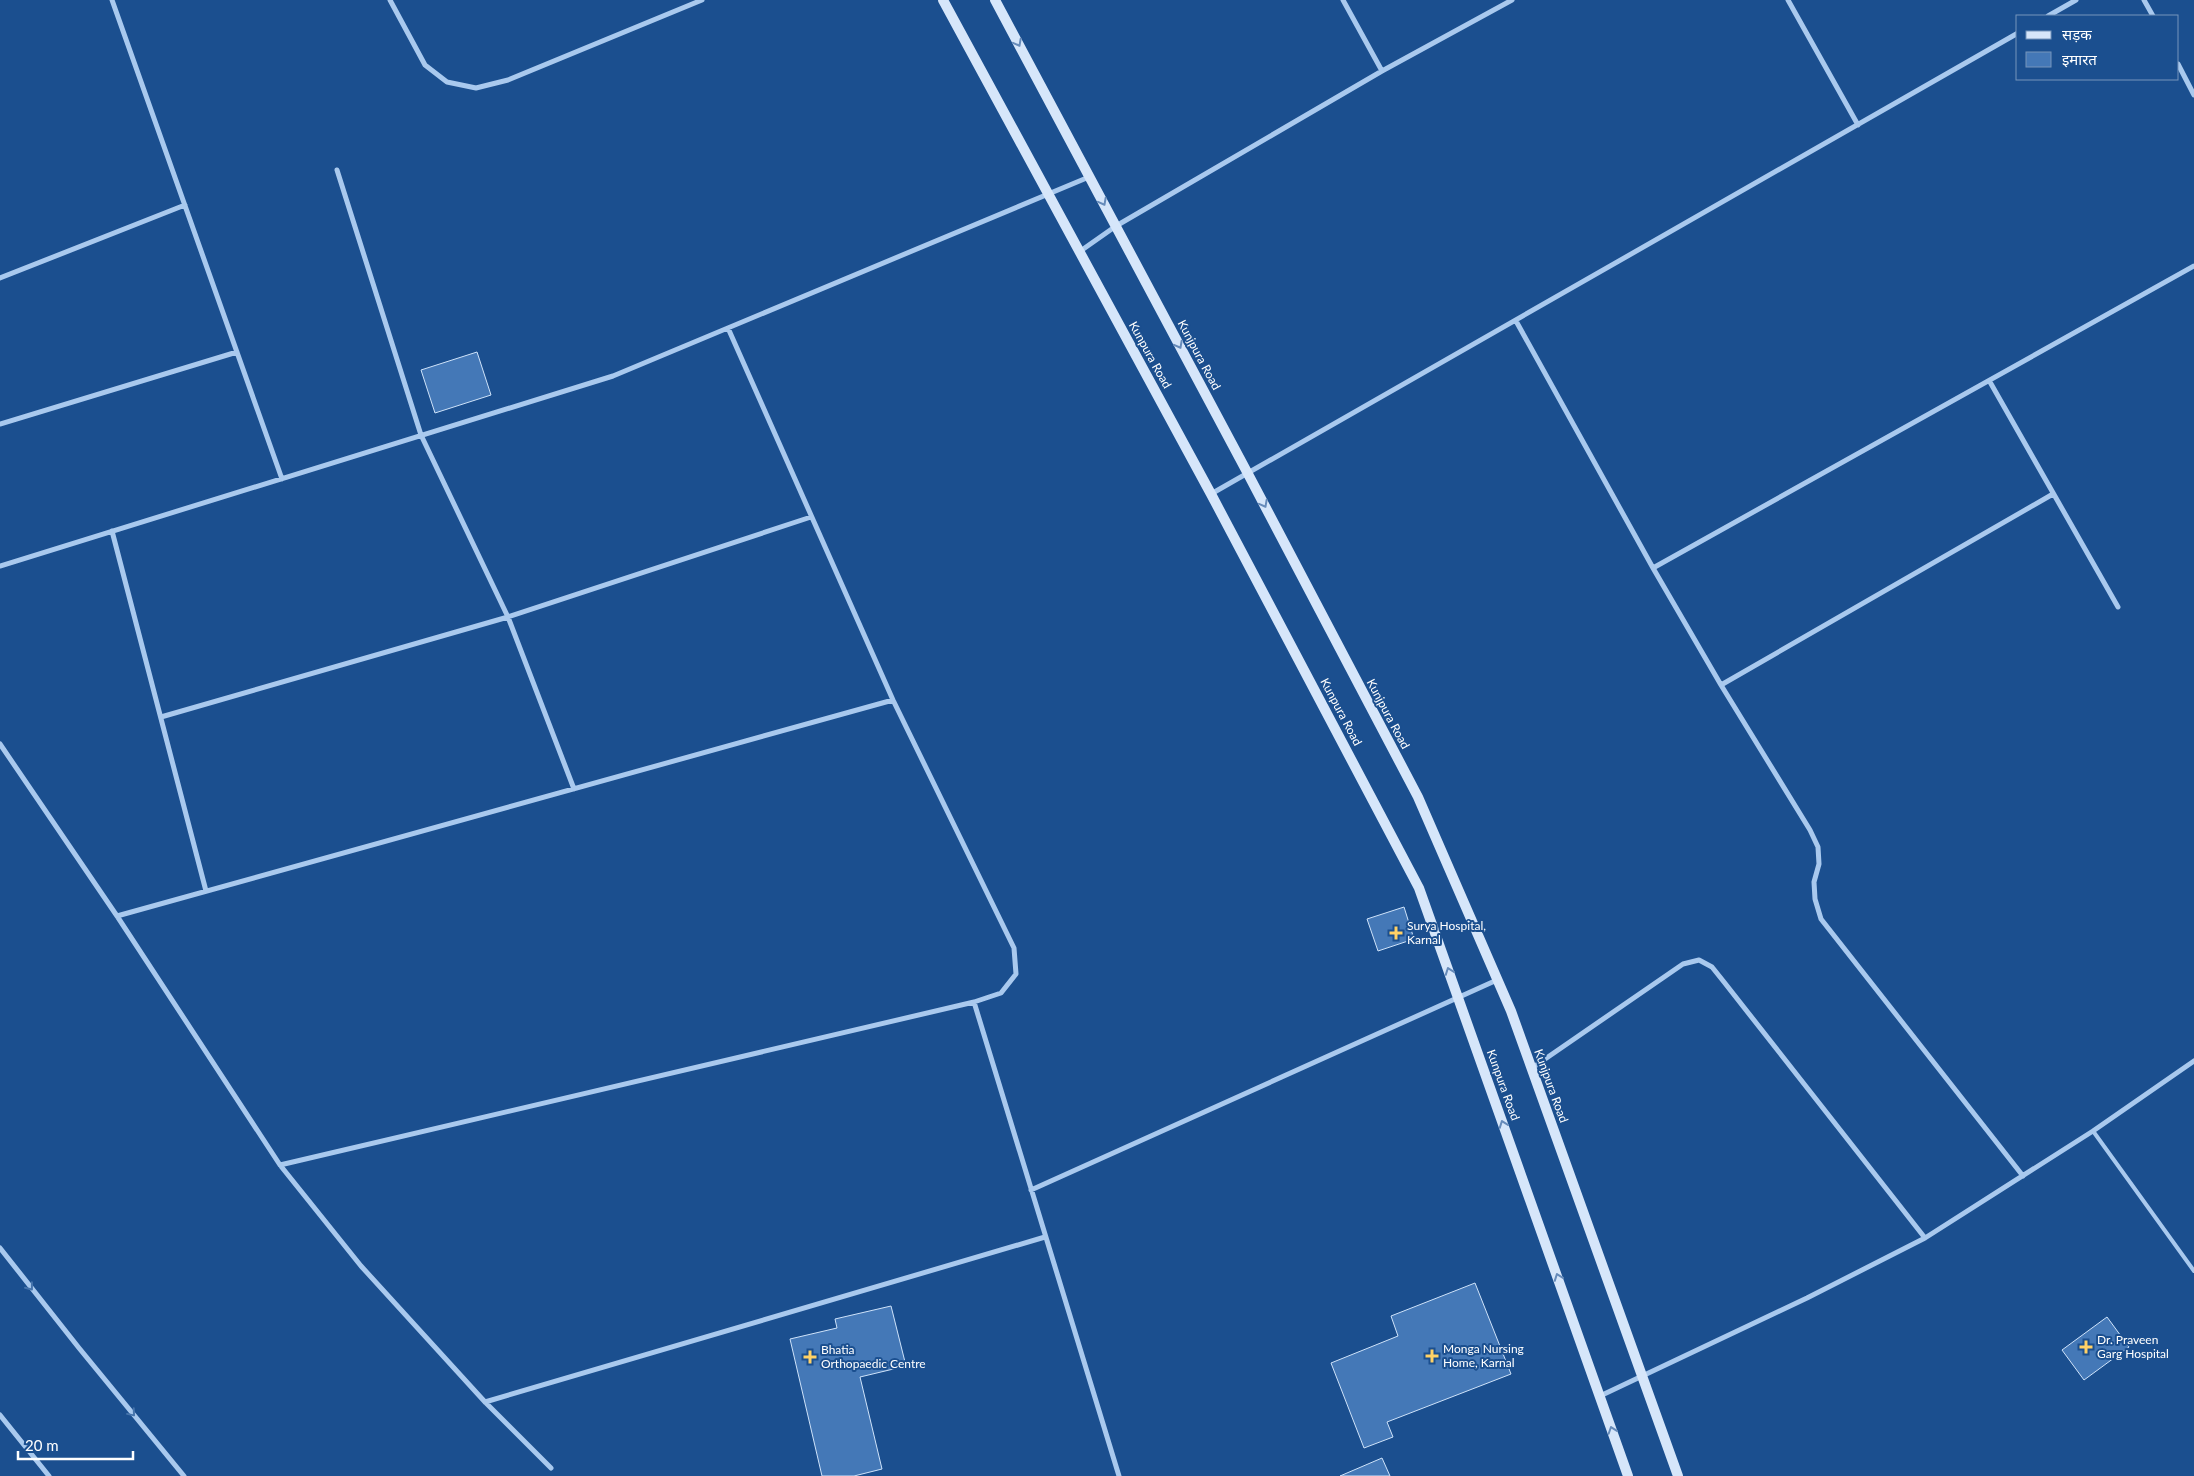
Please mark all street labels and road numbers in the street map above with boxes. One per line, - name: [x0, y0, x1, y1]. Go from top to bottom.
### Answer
- street label: Kunjpura Road: [1175, 317, 1224, 392]
- street label: Kunpura Road: [1126, 319, 1175, 391]
- street label: Kunpura Road: [1317, 675, 1366, 748]
- street label: Kunjpura Road: [1364, 676, 1413, 751]
- street label: Kunpura Road: [1484, 1047, 1523, 1122]
- street label: Kunjpura Road: [1531, 1047, 1572, 1125]

